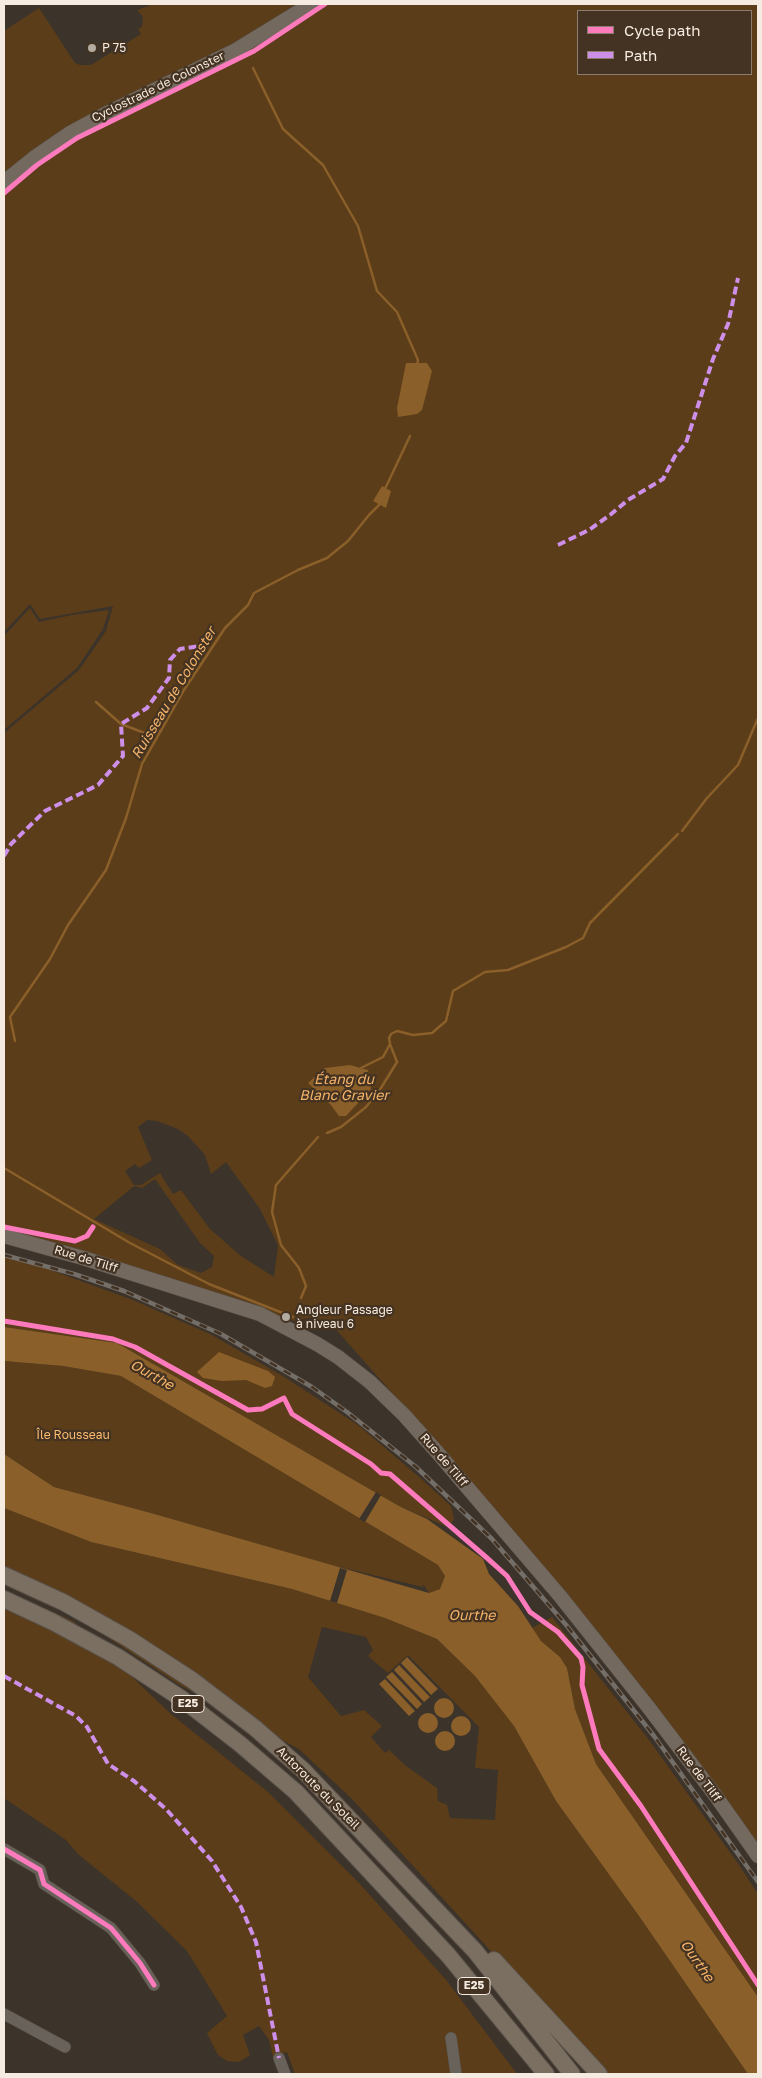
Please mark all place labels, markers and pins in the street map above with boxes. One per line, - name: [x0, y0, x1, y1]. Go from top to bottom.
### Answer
- place label: P 75: [102, 41, 126, 55]
- marker: P 75: [86, 42, 98, 54]
- place label: Angleur Passage à niveau 6: [296, 1303, 393, 1331]
- marker: Angleur Passage à niveau 6: [280, 1311, 292, 1323]

